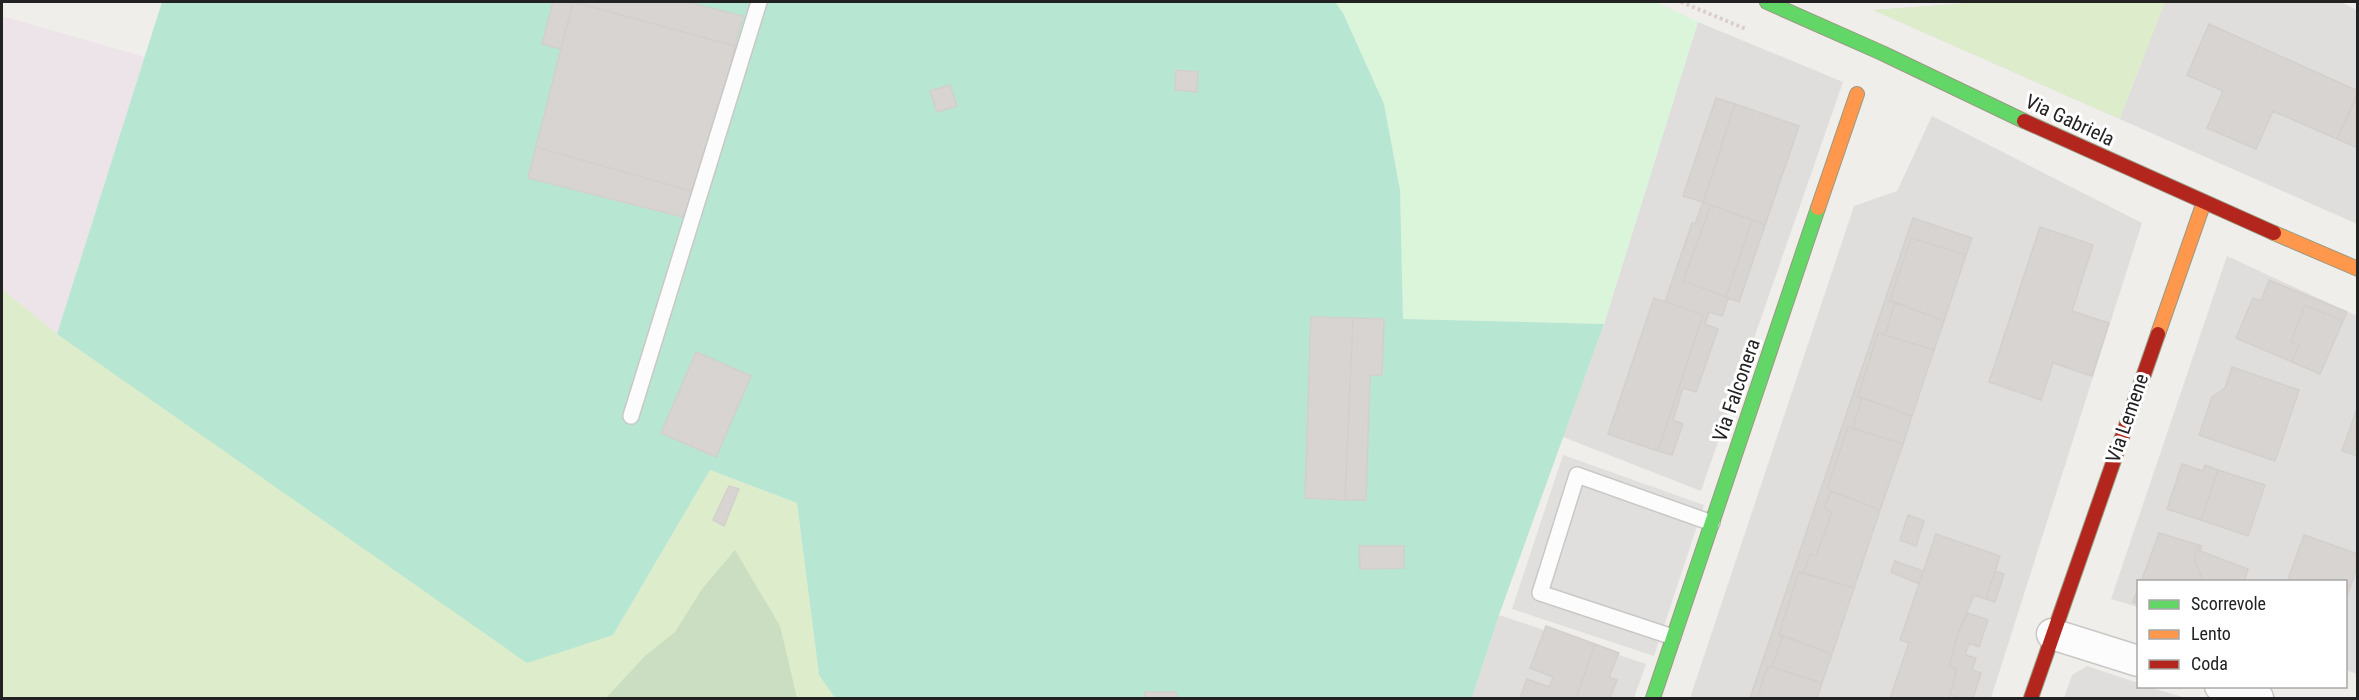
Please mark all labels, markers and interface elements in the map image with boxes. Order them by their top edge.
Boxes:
street label: Via Gabriela [2022,89,2118,151]
street label: Via Falconera [1707,335,1765,445]
street label: Via Lemene [2101,370,2153,466]
legend [2137,580,2347,688]
text: Scorrevole [2191,593,2266,614]
text: Lento [2191,623,2231,644]
text: Coda [2191,653,2228,674]

